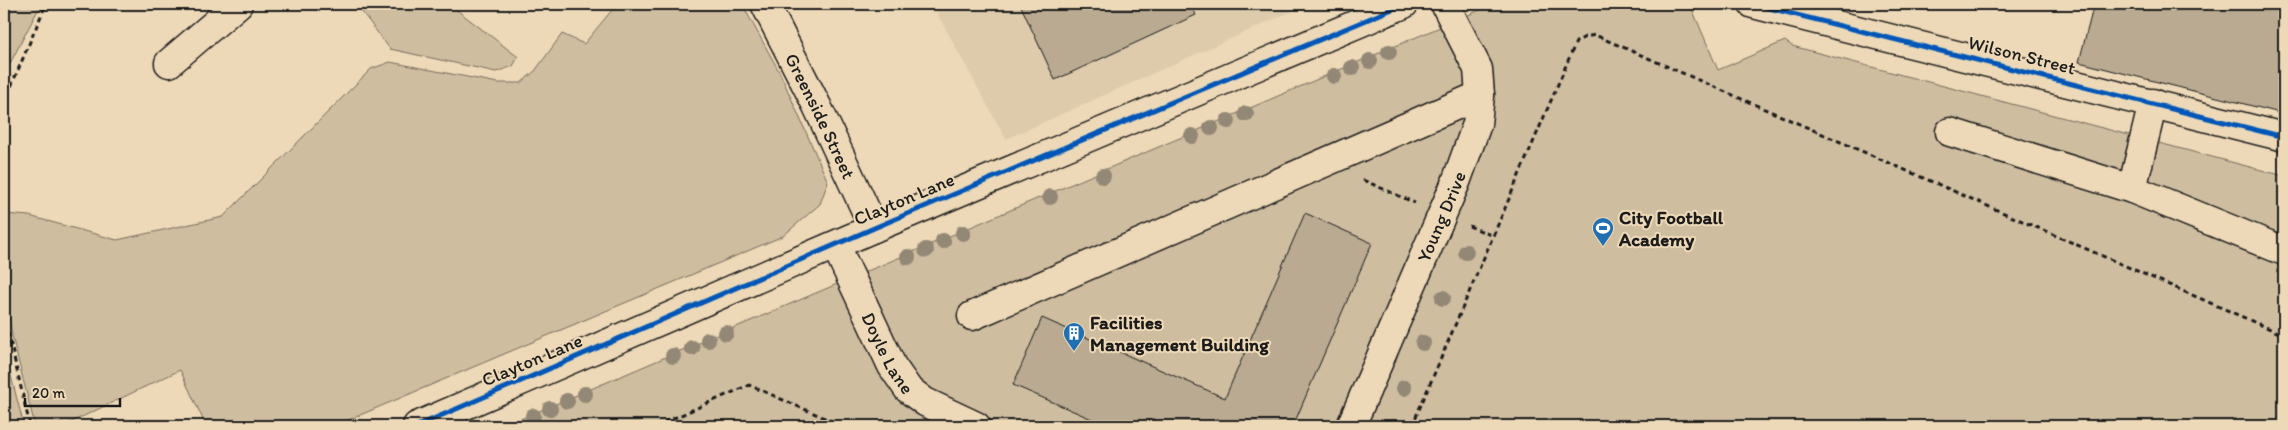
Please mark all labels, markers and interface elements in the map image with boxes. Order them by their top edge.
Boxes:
street label: Wilson Street [1966,31,2078,79]
street label: Greenside Street [780,49,861,182]
street label: Clayton Lane [850,168,958,230]
street label: Young Drive [1411,168,1470,266]
place label: City Football Academy [1618,206,1724,251]
sports icon: City Football Academy [1591,216,1615,247]
street label: Doyle Lane [857,309,919,398]
place label: Facilities Management Building [1090,311,1270,356]
building icon: Facilities Management Building [1062,321,1086,352]
street label: Clayton Lane [478,329,586,391]
scale bar [25,375,120,407]
text: 20 m [32,384,66,402]

